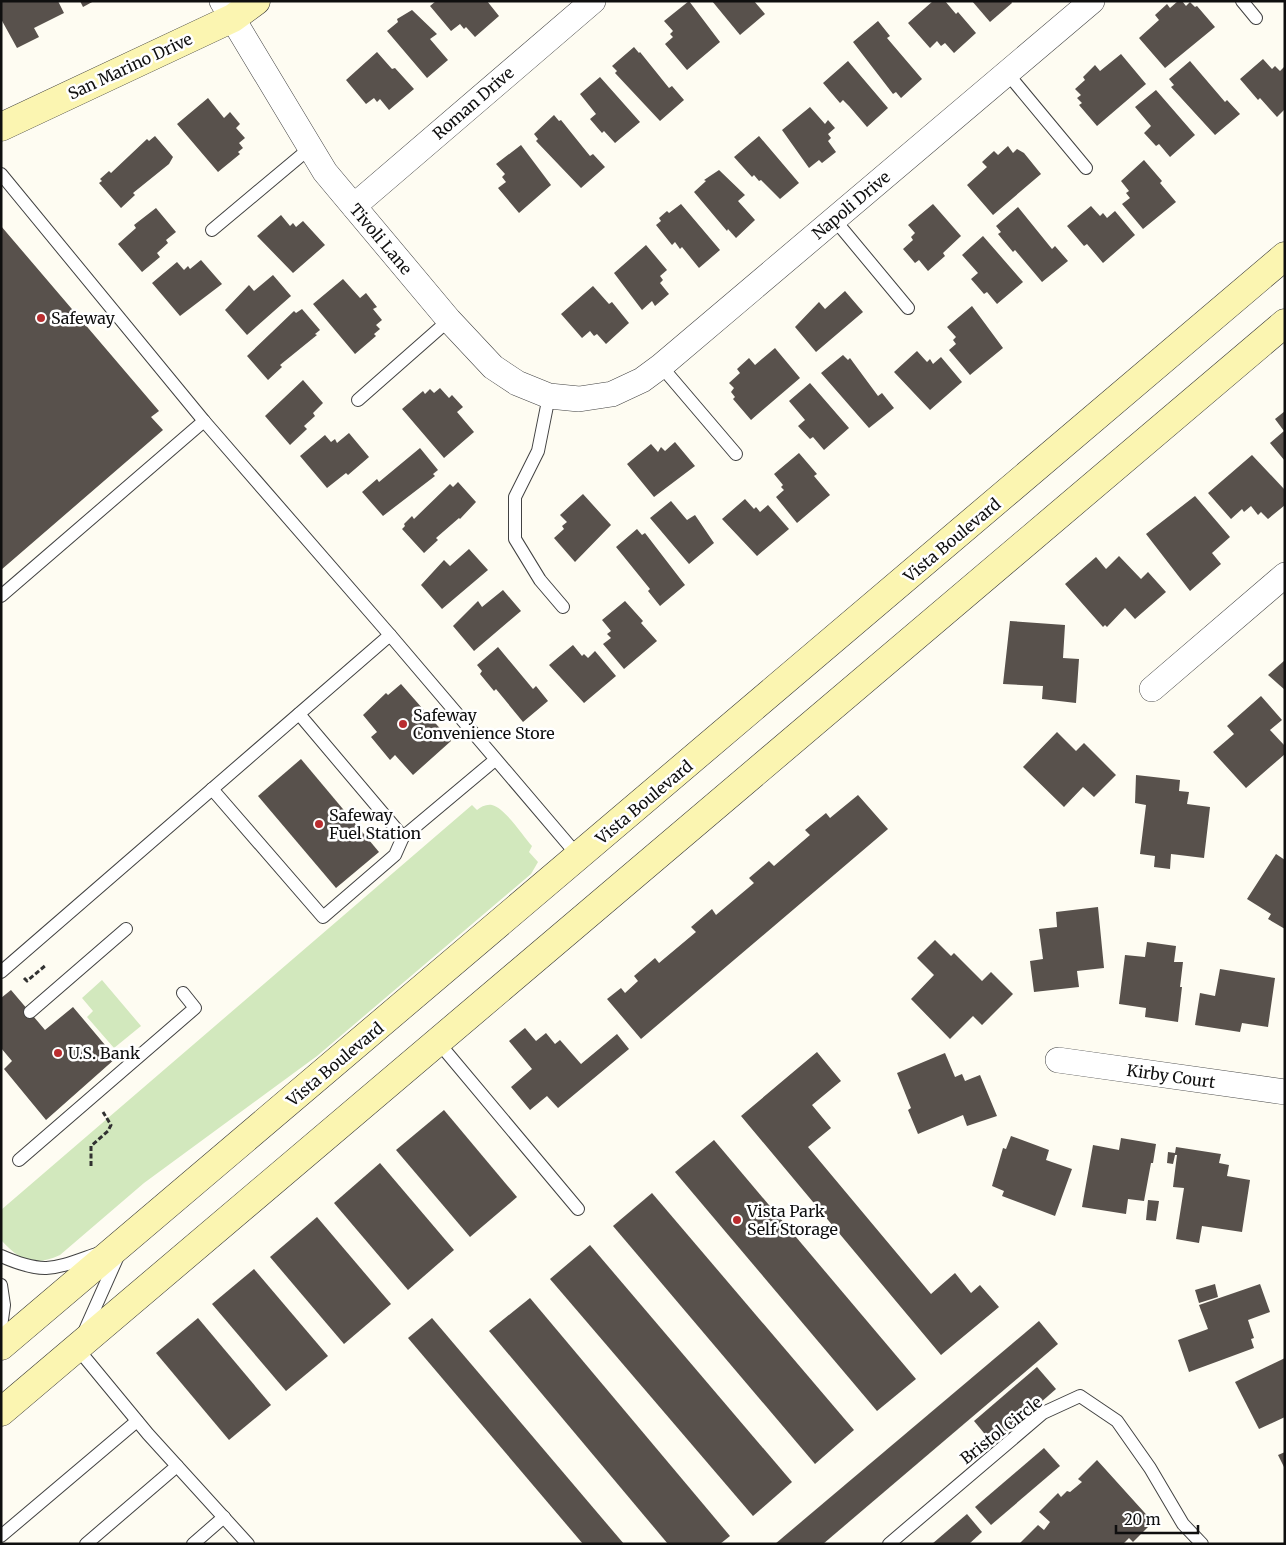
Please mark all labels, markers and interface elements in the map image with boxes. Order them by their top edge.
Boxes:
street label: San Marino Drive [65,28,195,104]
street label: Roman Drive [428,62,518,144]
street label: Napoli Drive [808,167,894,243]
street label: Tivoli Lane [346,200,416,278]
place label: Safeway [51,308,116,328]
marker: Safeway [35,312,47,324]
street label: Vista Boulevard [899,494,1005,587]
place label: Safeway Convenience Store [413,705,555,743]
marker: Safeway Convenience Store [397,718,409,730]
street label: Vista Boulevard [591,756,697,849]
place label: Safeway Fuel Station [329,805,422,843]
marker: Safeway Fuel Station [313,818,325,830]
street label: Vista Boulevard [282,1018,388,1111]
place label: U.S. Bank [68,1043,141,1063]
marker: U.S. Bank [52,1047,64,1059]
street label: Kirby Court [1125,1060,1217,1092]
place label: Vista Park Self Storage [746,1201,838,1239]
marker: Vista Park Self Storage [731,1214,743,1226]
street label: Bristol Circle [956,1392,1046,1468]
scale bar [1116,1502,1198,1534]
text: 20 m [1124,1510,1161,1529]

